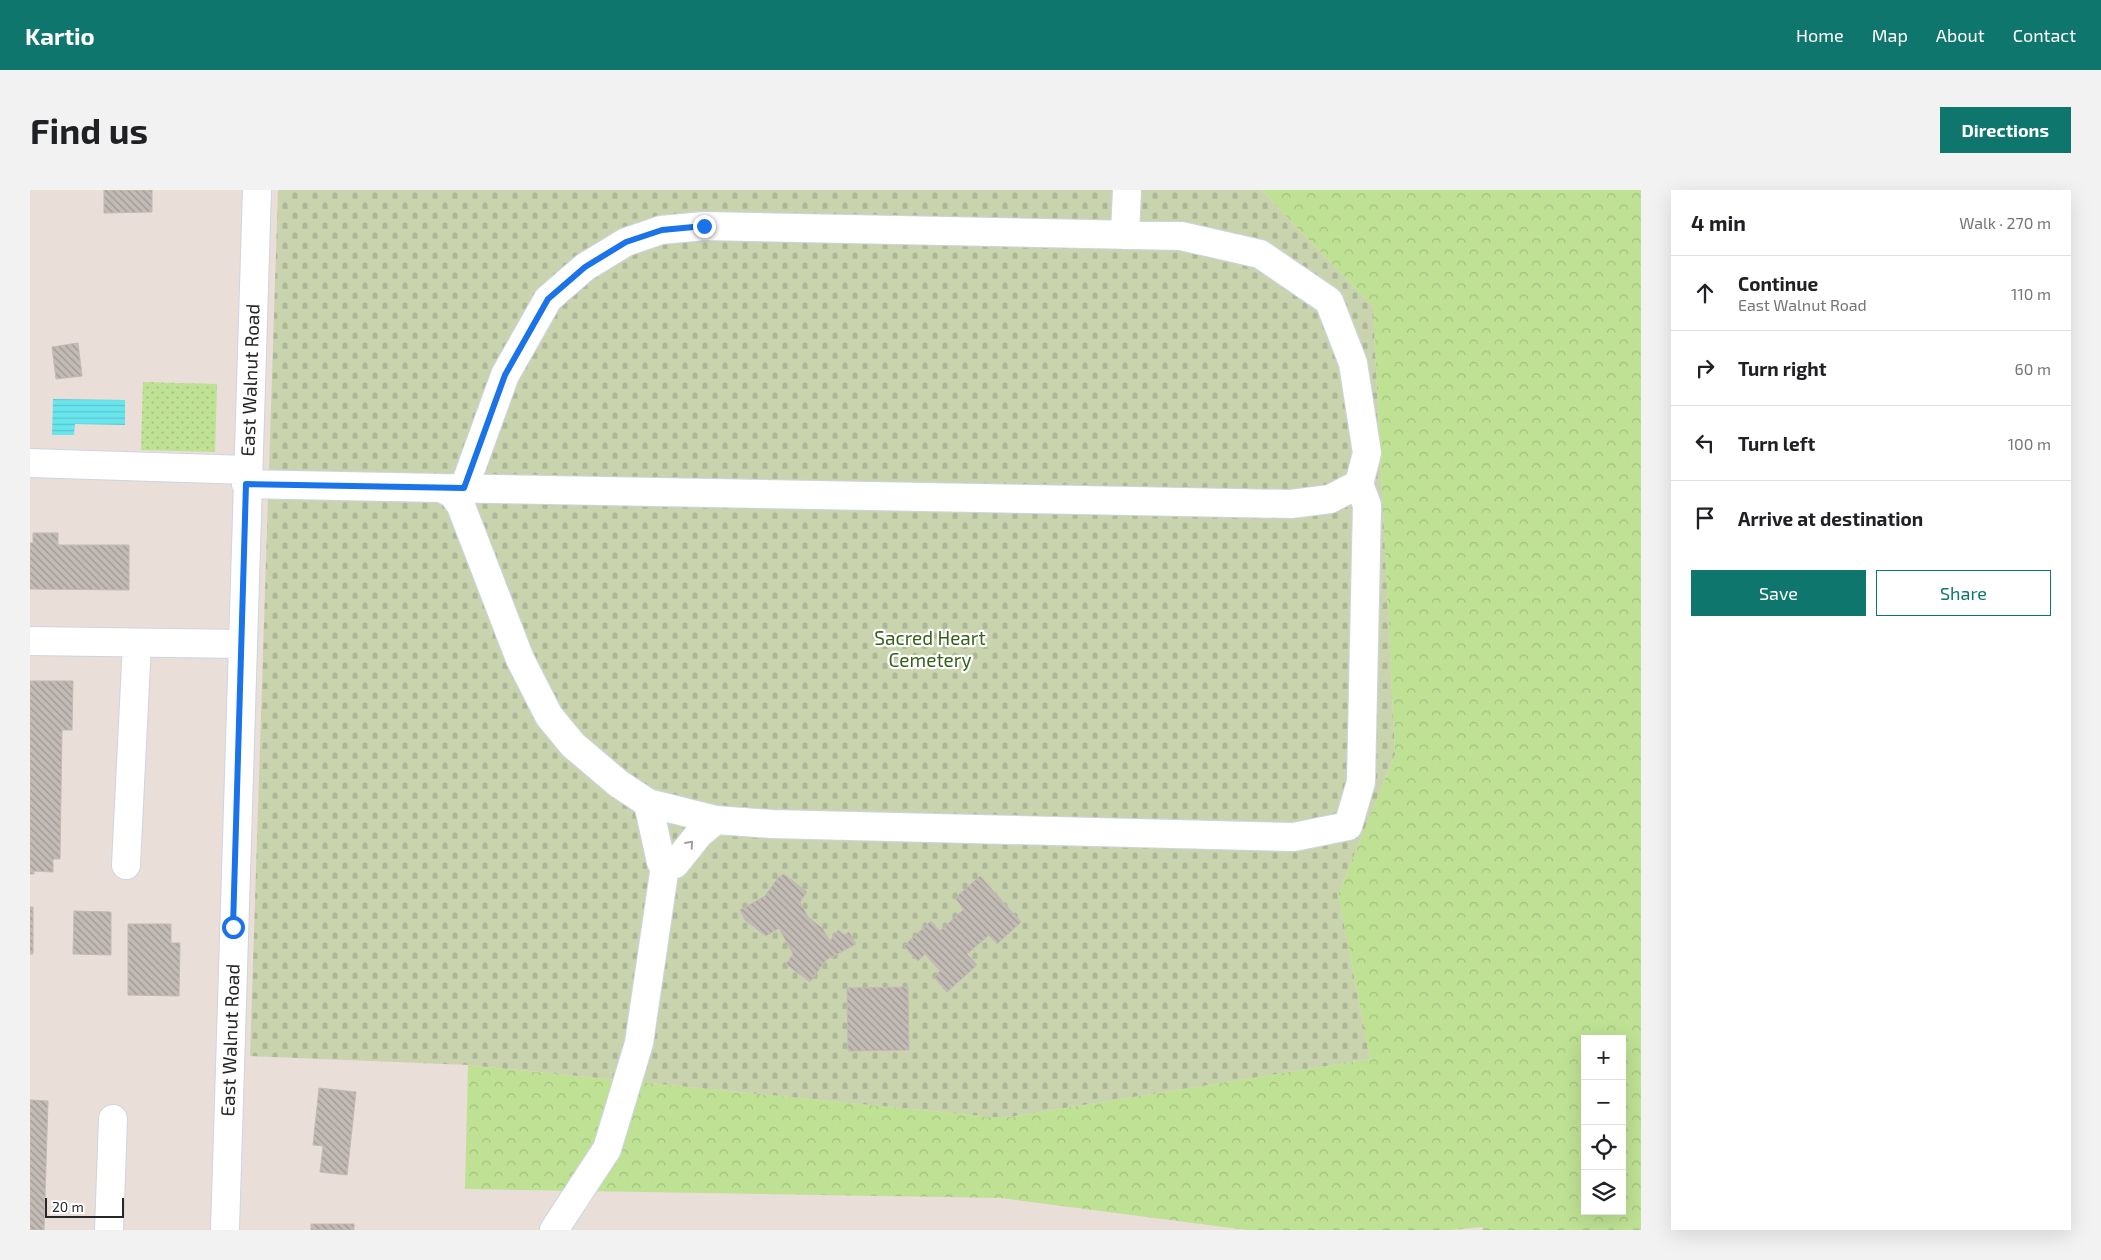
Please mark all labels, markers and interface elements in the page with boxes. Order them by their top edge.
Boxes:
text: Kartio [25,21,95,50]
text: Home [1796,24,1844,46]
text: Map [1872,24,1908,46]
text: About [1936,24,1985,46]
text: Contact [2013,24,2076,46]
button: Directions [1940,107,2071,153]
text: Find us [30,109,148,151]
text: 4 min [1691,210,1746,235]
text: Walk · 270 m [1959,213,2051,232]
route end [693,215,716,238]
text: Continue [1738,272,1818,295]
icon: ahead [1691,279,1719,307]
text: 110 m [2011,284,2051,303]
text: East Walnut Road [1738,295,1867,314]
street label: East Walnut Road [235,303,264,457]
icon: right [1691,354,1719,382]
text: Turn right [1738,357,1826,380]
text: 60 m [2015,359,2051,378]
icon: left [1691,429,1719,457]
text: Turn left [1738,432,1815,455]
text: 100 m [2008,434,2051,453]
icon: arrive [1691,504,1719,532]
text: Arrive at destination [1738,507,1923,530]
button: Save [1691,570,1866,616]
button: Share [1876,570,2051,616]
park label: Sacred Heart Cemetery [874,626,986,671]
one-way arrow [684,841,693,850]
route start [222,916,245,939]
street label: East Walnut Road [215,963,244,1117]
map controls [1581,1035,1626,1215]
button: + [1581,1035,1626,1080]
button: − [1581,1080,1626,1125]
button: locate [1581,1125,1626,1170]
button: layers [1581,1170,1626,1215]
scale bar [45,1195,124,1218]
text: 20 m [52,1198,84,1215]

